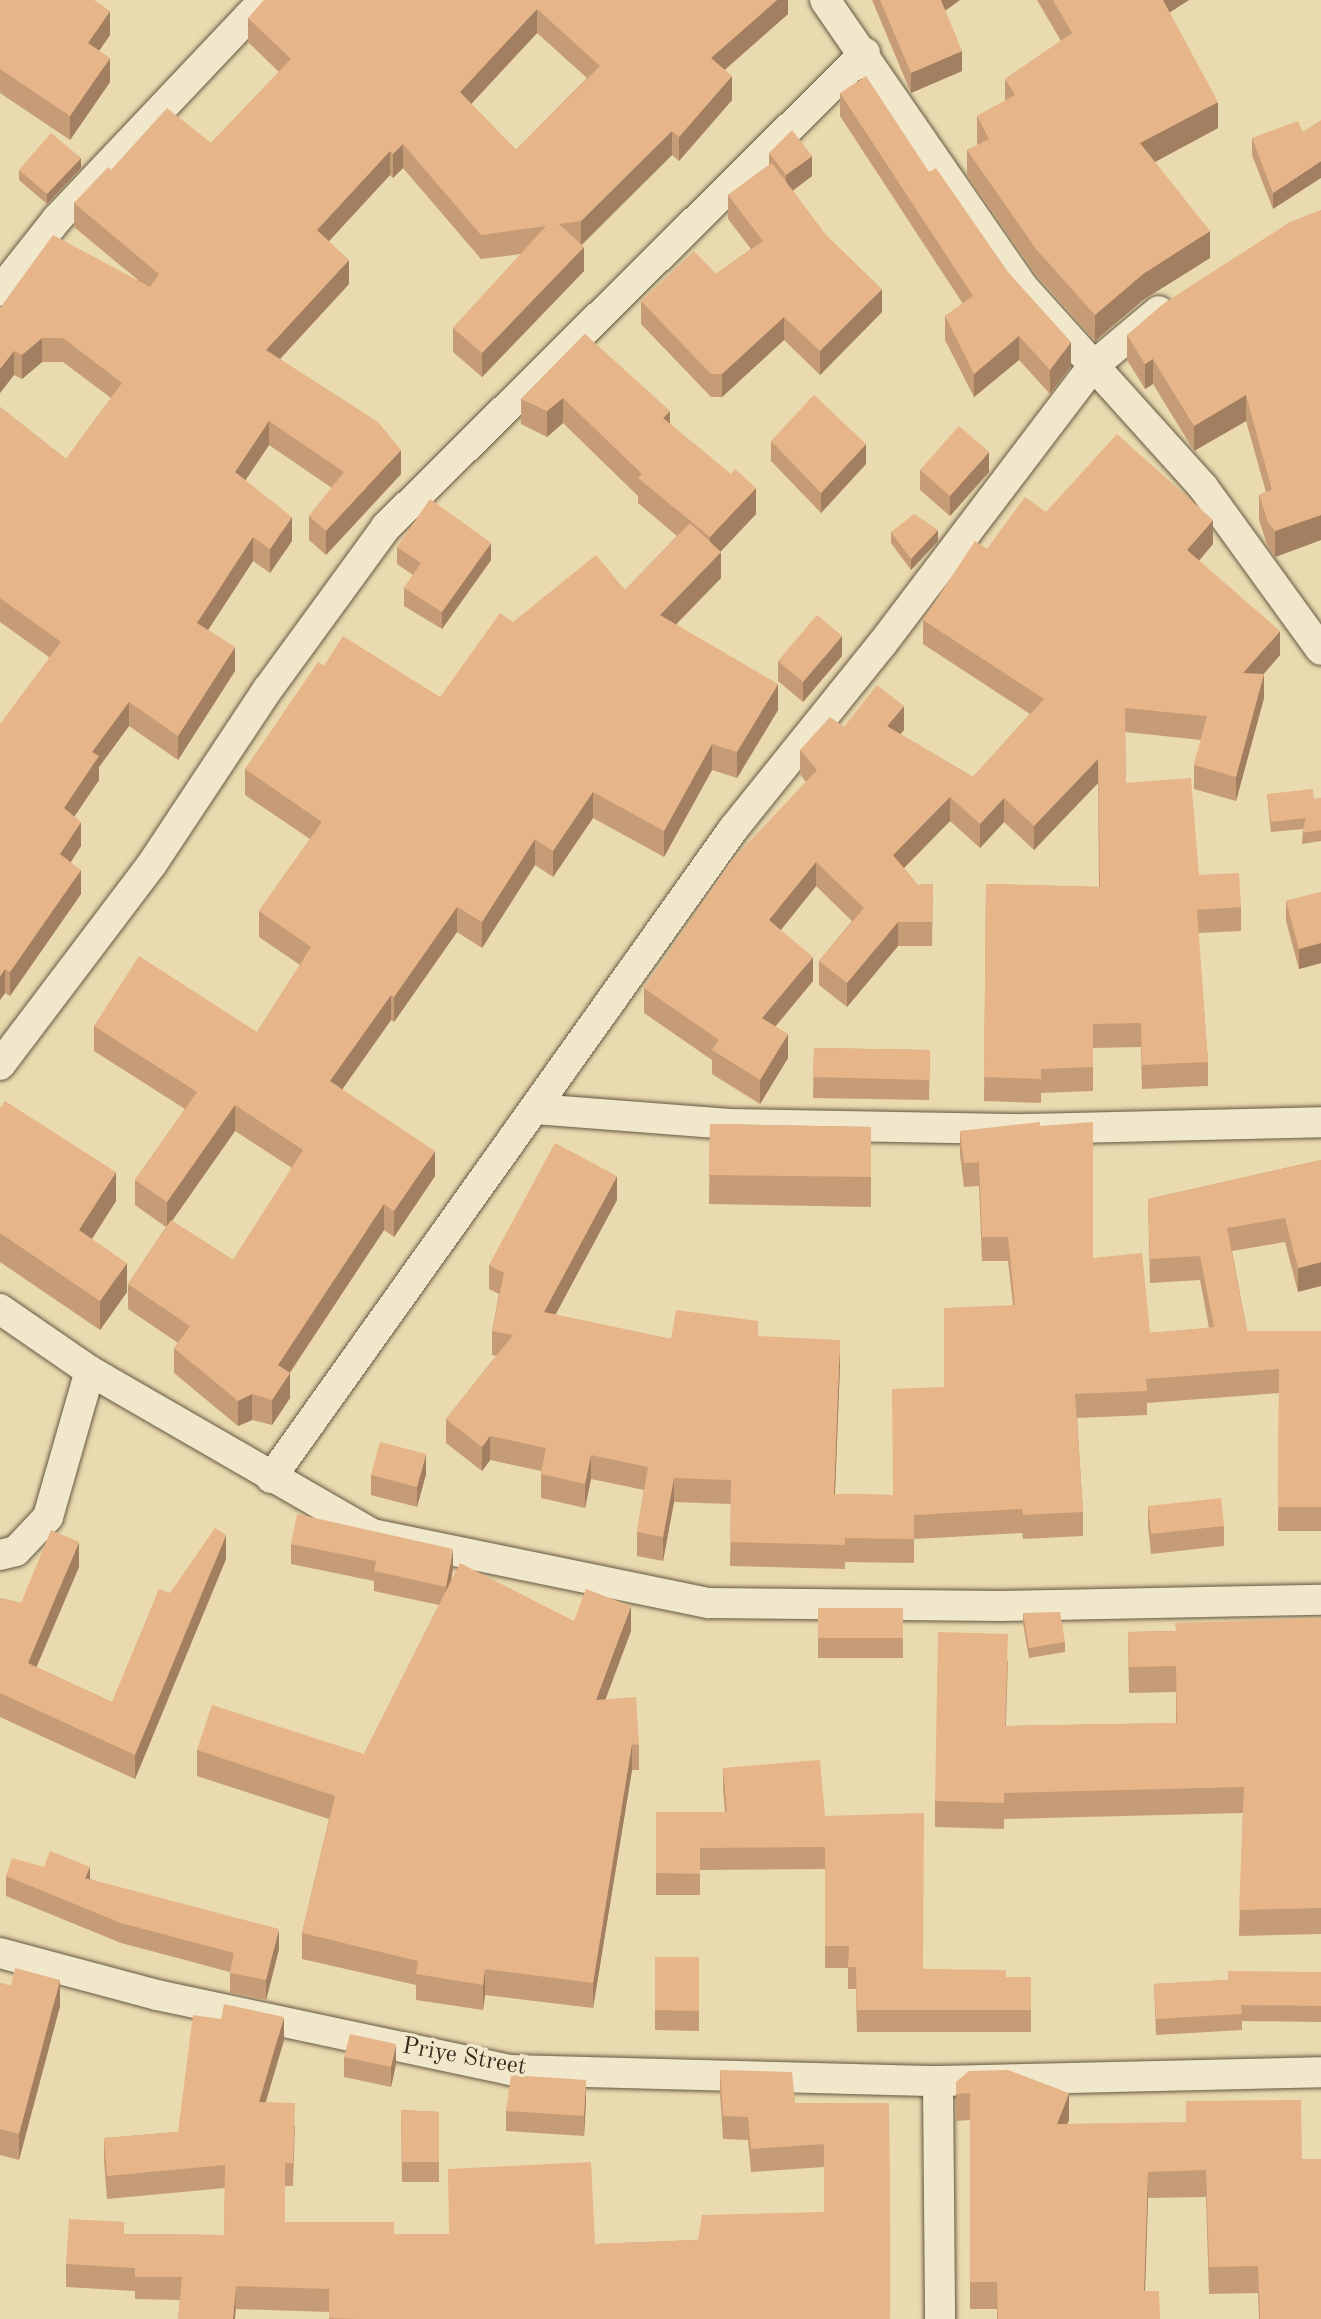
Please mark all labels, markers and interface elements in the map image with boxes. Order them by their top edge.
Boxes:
street label: Priye Street [400,2033,528,2083]

